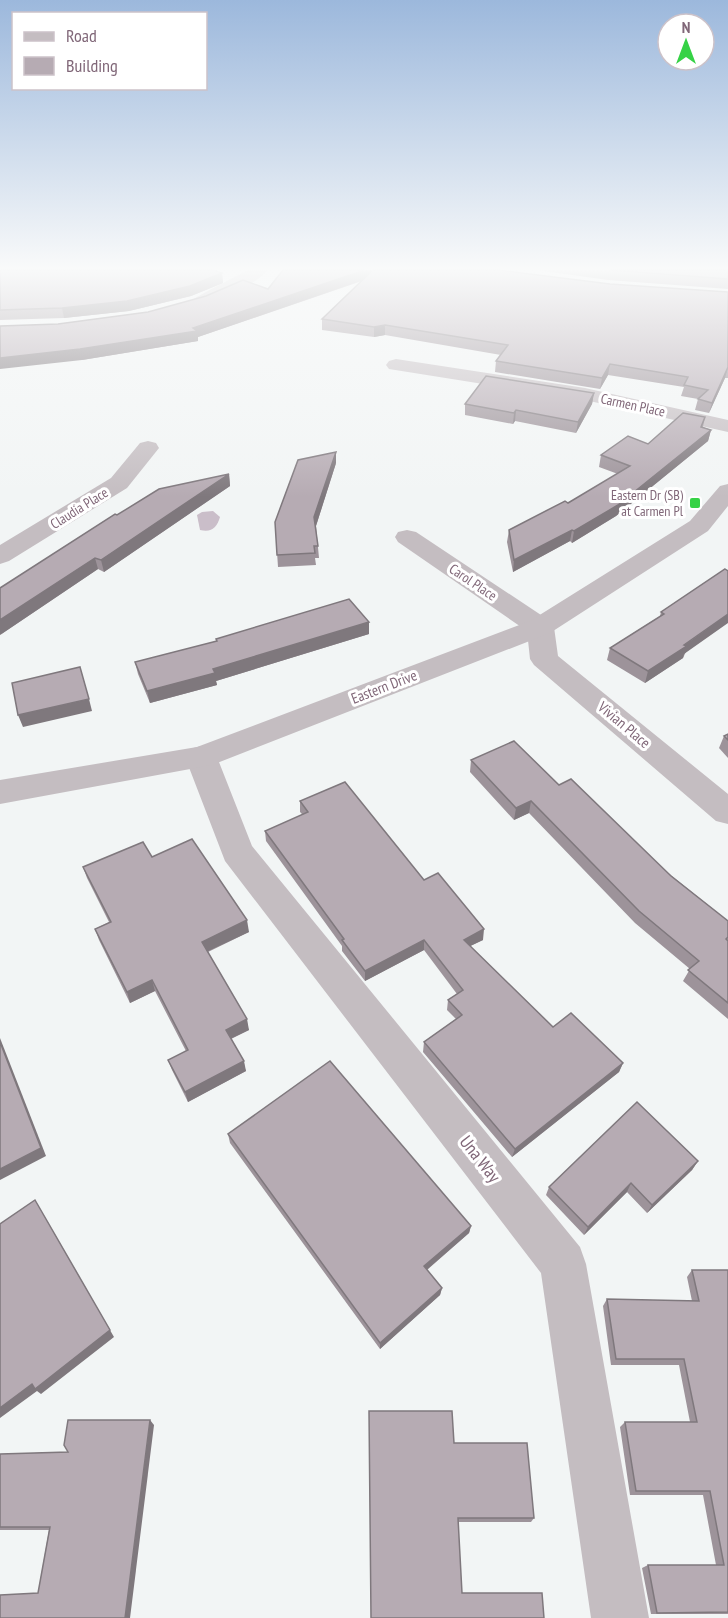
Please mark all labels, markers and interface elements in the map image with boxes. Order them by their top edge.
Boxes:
legend [12,12,207,90]
north arrow [656,12,716,72]
text: N [682,17,690,37]
text: Road [66,24,97,47]
text: Building [66,54,118,77]
street label: Carmen Place [599,389,667,421]
street label: Claudia Place [47,483,111,533]
place label: Eastern Dr (SB) at Carmen Pl [611,486,684,520]
marker: Eastern Dr (SB) at Carmen Pl [688,496,702,510]
street label: Carol Place [446,560,500,605]
street label: Eastern Drive [348,665,419,708]
street label: Vivian Place [593,697,654,752]
street label: Una Way [455,1131,506,1187]

